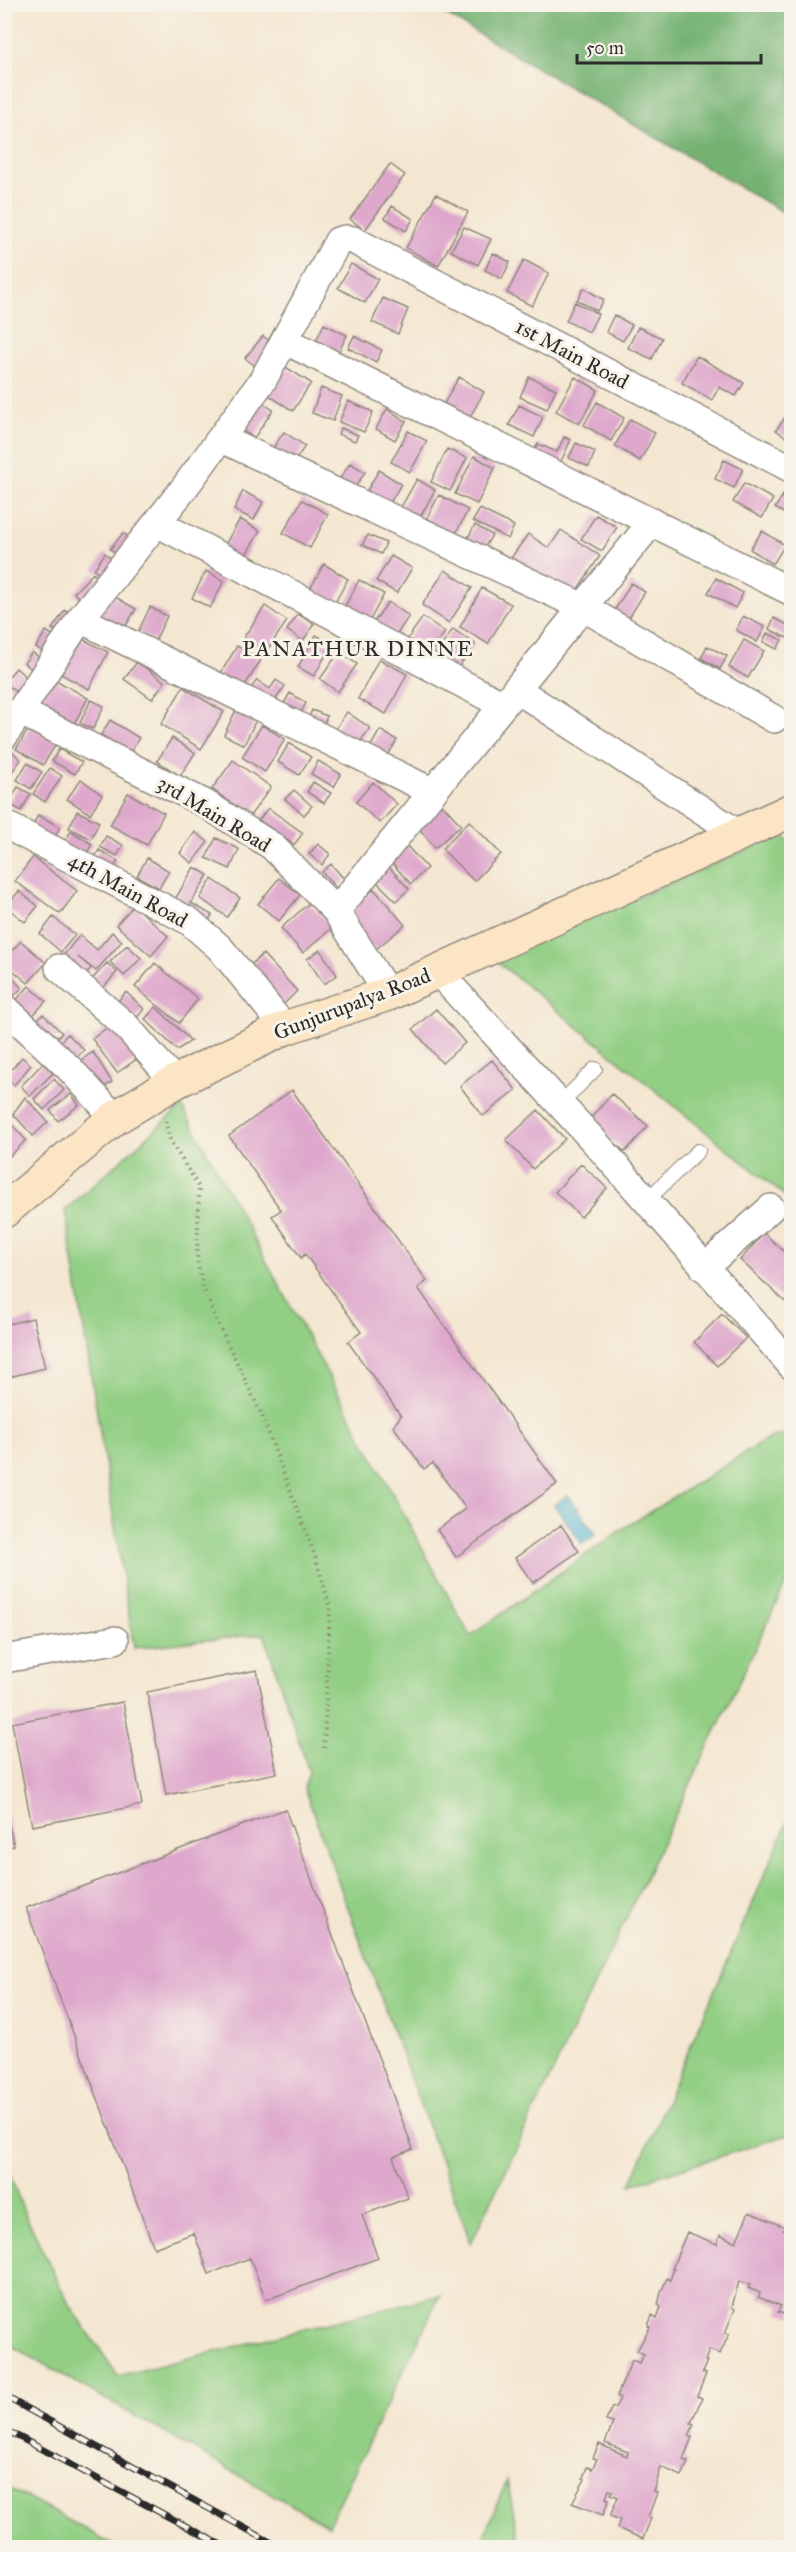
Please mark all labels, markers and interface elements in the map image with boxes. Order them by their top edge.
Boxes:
scale bar [577,27,762,65]
text: 50 m [586,37,624,59]
street label: 1st Main Road [511,313,634,395]
district label: PANATHUR DINNE [242,635,474,662]
street label: 3rd Main Road [152,770,276,858]
street label: 4th Main Road [64,847,193,934]
street label: Gunjurupalya Road [270,962,435,1046]

